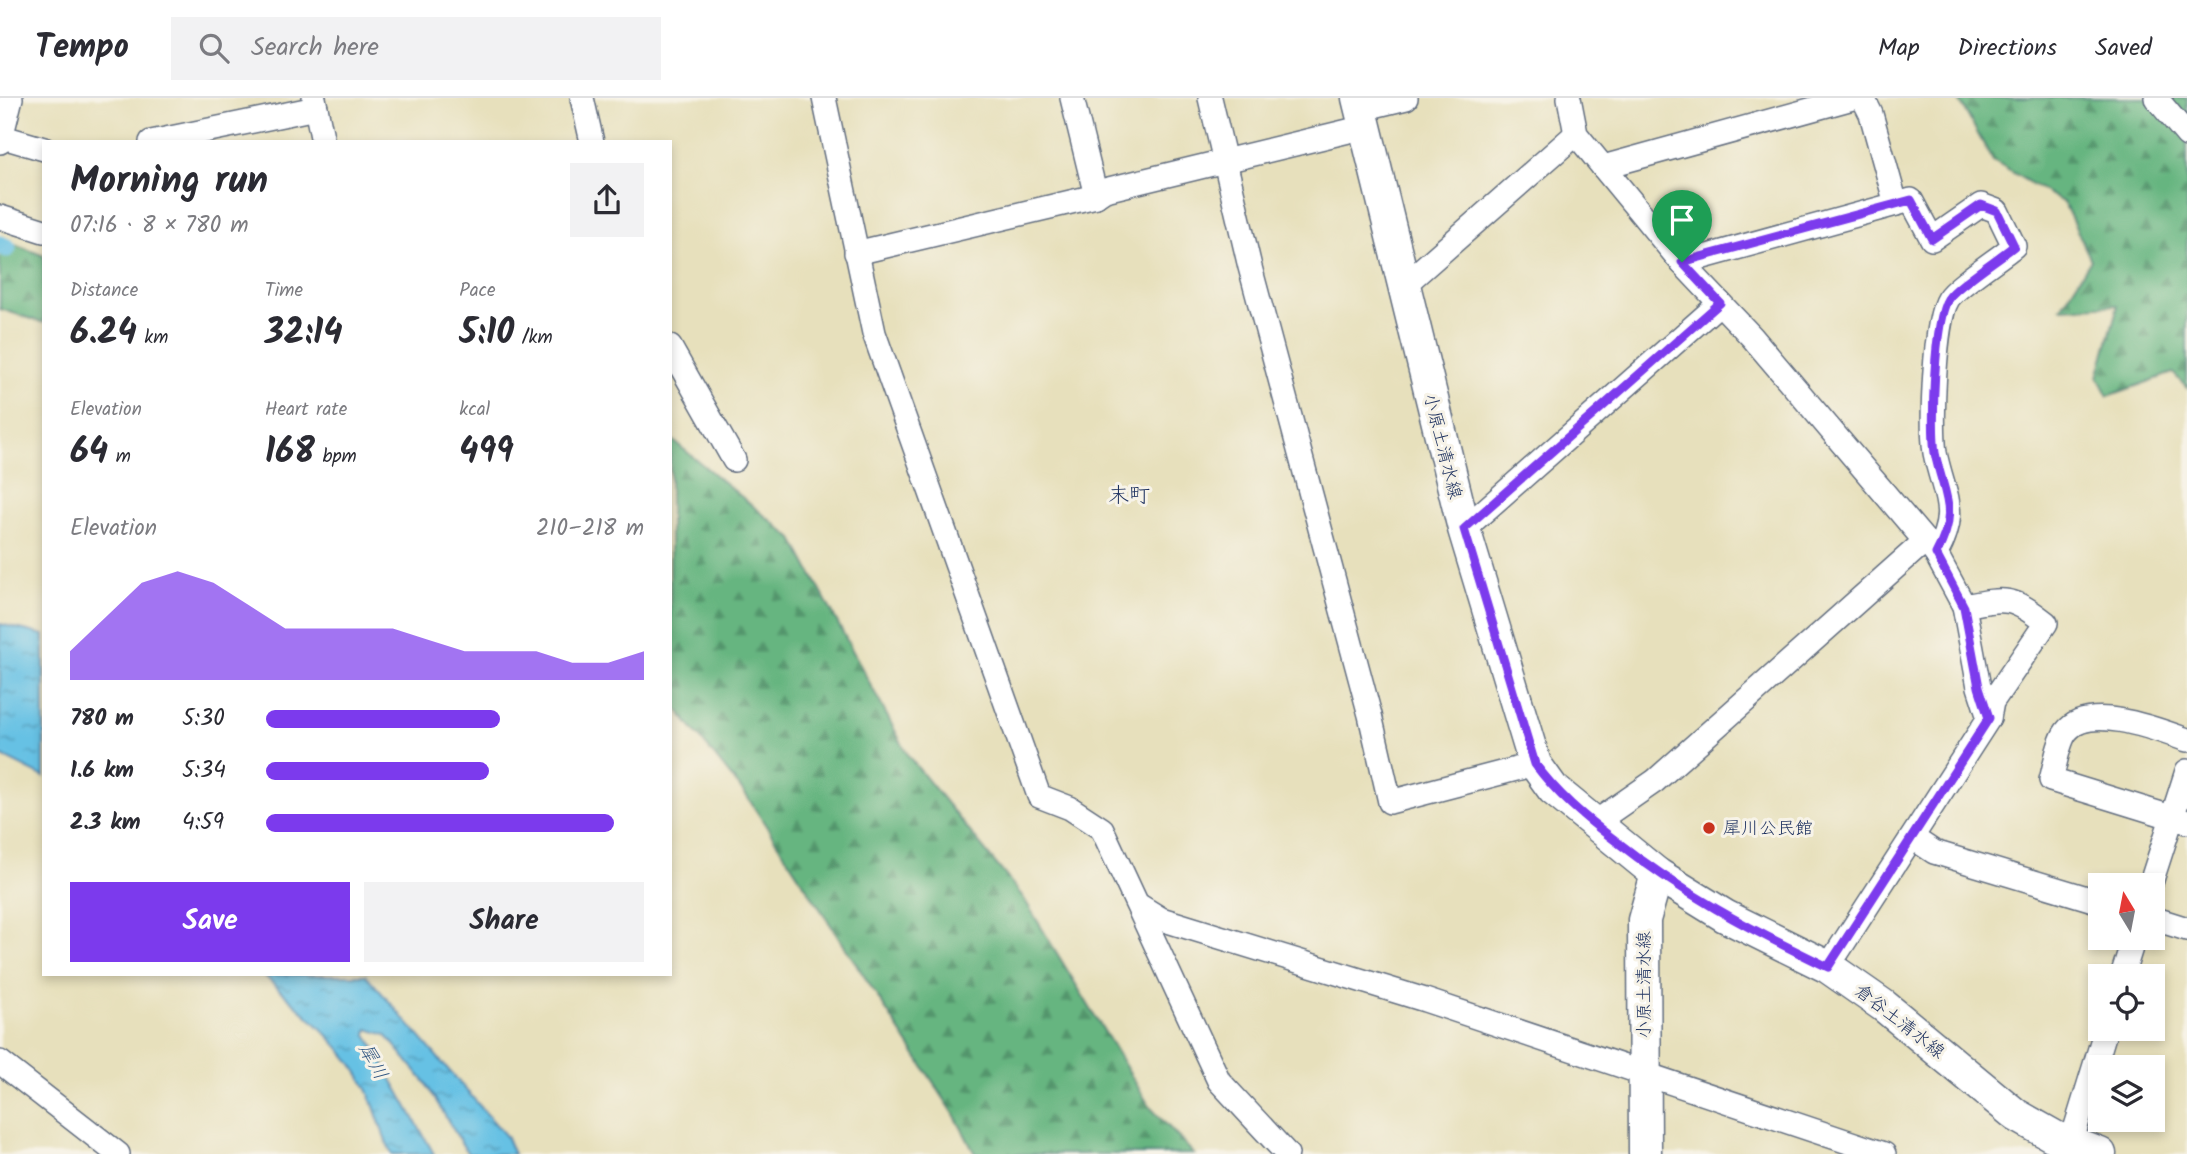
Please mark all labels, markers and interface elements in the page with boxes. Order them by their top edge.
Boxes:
search box [171,17,661,80]
text: Tempo [35,22,129,75]
text: Search here [251,27,379,69]
icon: search [195,29,233,67]
text: Map [1878,29,1920,68]
text: Directions [1958,29,2057,68]
text: Saved [2095,29,2152,68]
text: Morning run [70,152,268,212]
button: share [570,163,644,237]
pin [1652,190,1712,262]
icon: arrive [1663,201,1701,239]
text: 07:16 · 8 × 780 m [70,208,249,244]
text: Distance [70,276,138,306]
text: Time [265,276,303,306]
text: Pace [459,276,496,306]
text: 6.24 [70,306,137,362]
text: 32:14 [265,306,342,362]
text: 5:10 [459,306,514,362]
text: km [137,323,168,353]
text: /km [514,323,553,353]
street label: 小原土清水線 [1414,390,1469,502]
text: Elevation [70,395,142,425]
text: Heart rate [265,395,347,425]
text: kcal [459,395,490,425]
text: 64 [70,425,108,481]
text: 168 [265,425,315,481]
text: 499 [459,425,514,481]
text: m [108,442,131,472]
text: bpm [315,442,357,472]
district label: 末町 [1108,480,1150,513]
text: Elevation [70,511,157,547]
text: 210–218 m [536,511,644,547]
text: 780 m [70,701,134,737]
text: 5:30 [182,701,225,737]
text: 1.6 km [70,753,134,789]
text: 5:34 [182,753,226,789]
text: 2.3 km [70,805,140,841]
text: 4:59 [182,805,224,841]
place label: 犀川公民館 [1723,815,1813,844]
marker: 犀川公民館 [1701,820,1717,836]
north arrow [2088,873,2165,950]
map controls [2088,873,2165,1132]
button: Save [70,882,350,962]
button: Share [364,882,644,962]
street label: 小原土清水線 [1631,931,1660,1039]
button: locate [2088,964,2165,1041]
street label: 倉谷土清水線 [1848,978,1951,1067]
water label: 犀川 [350,1038,395,1086]
button: layers [2088,1055,2165,1132]

